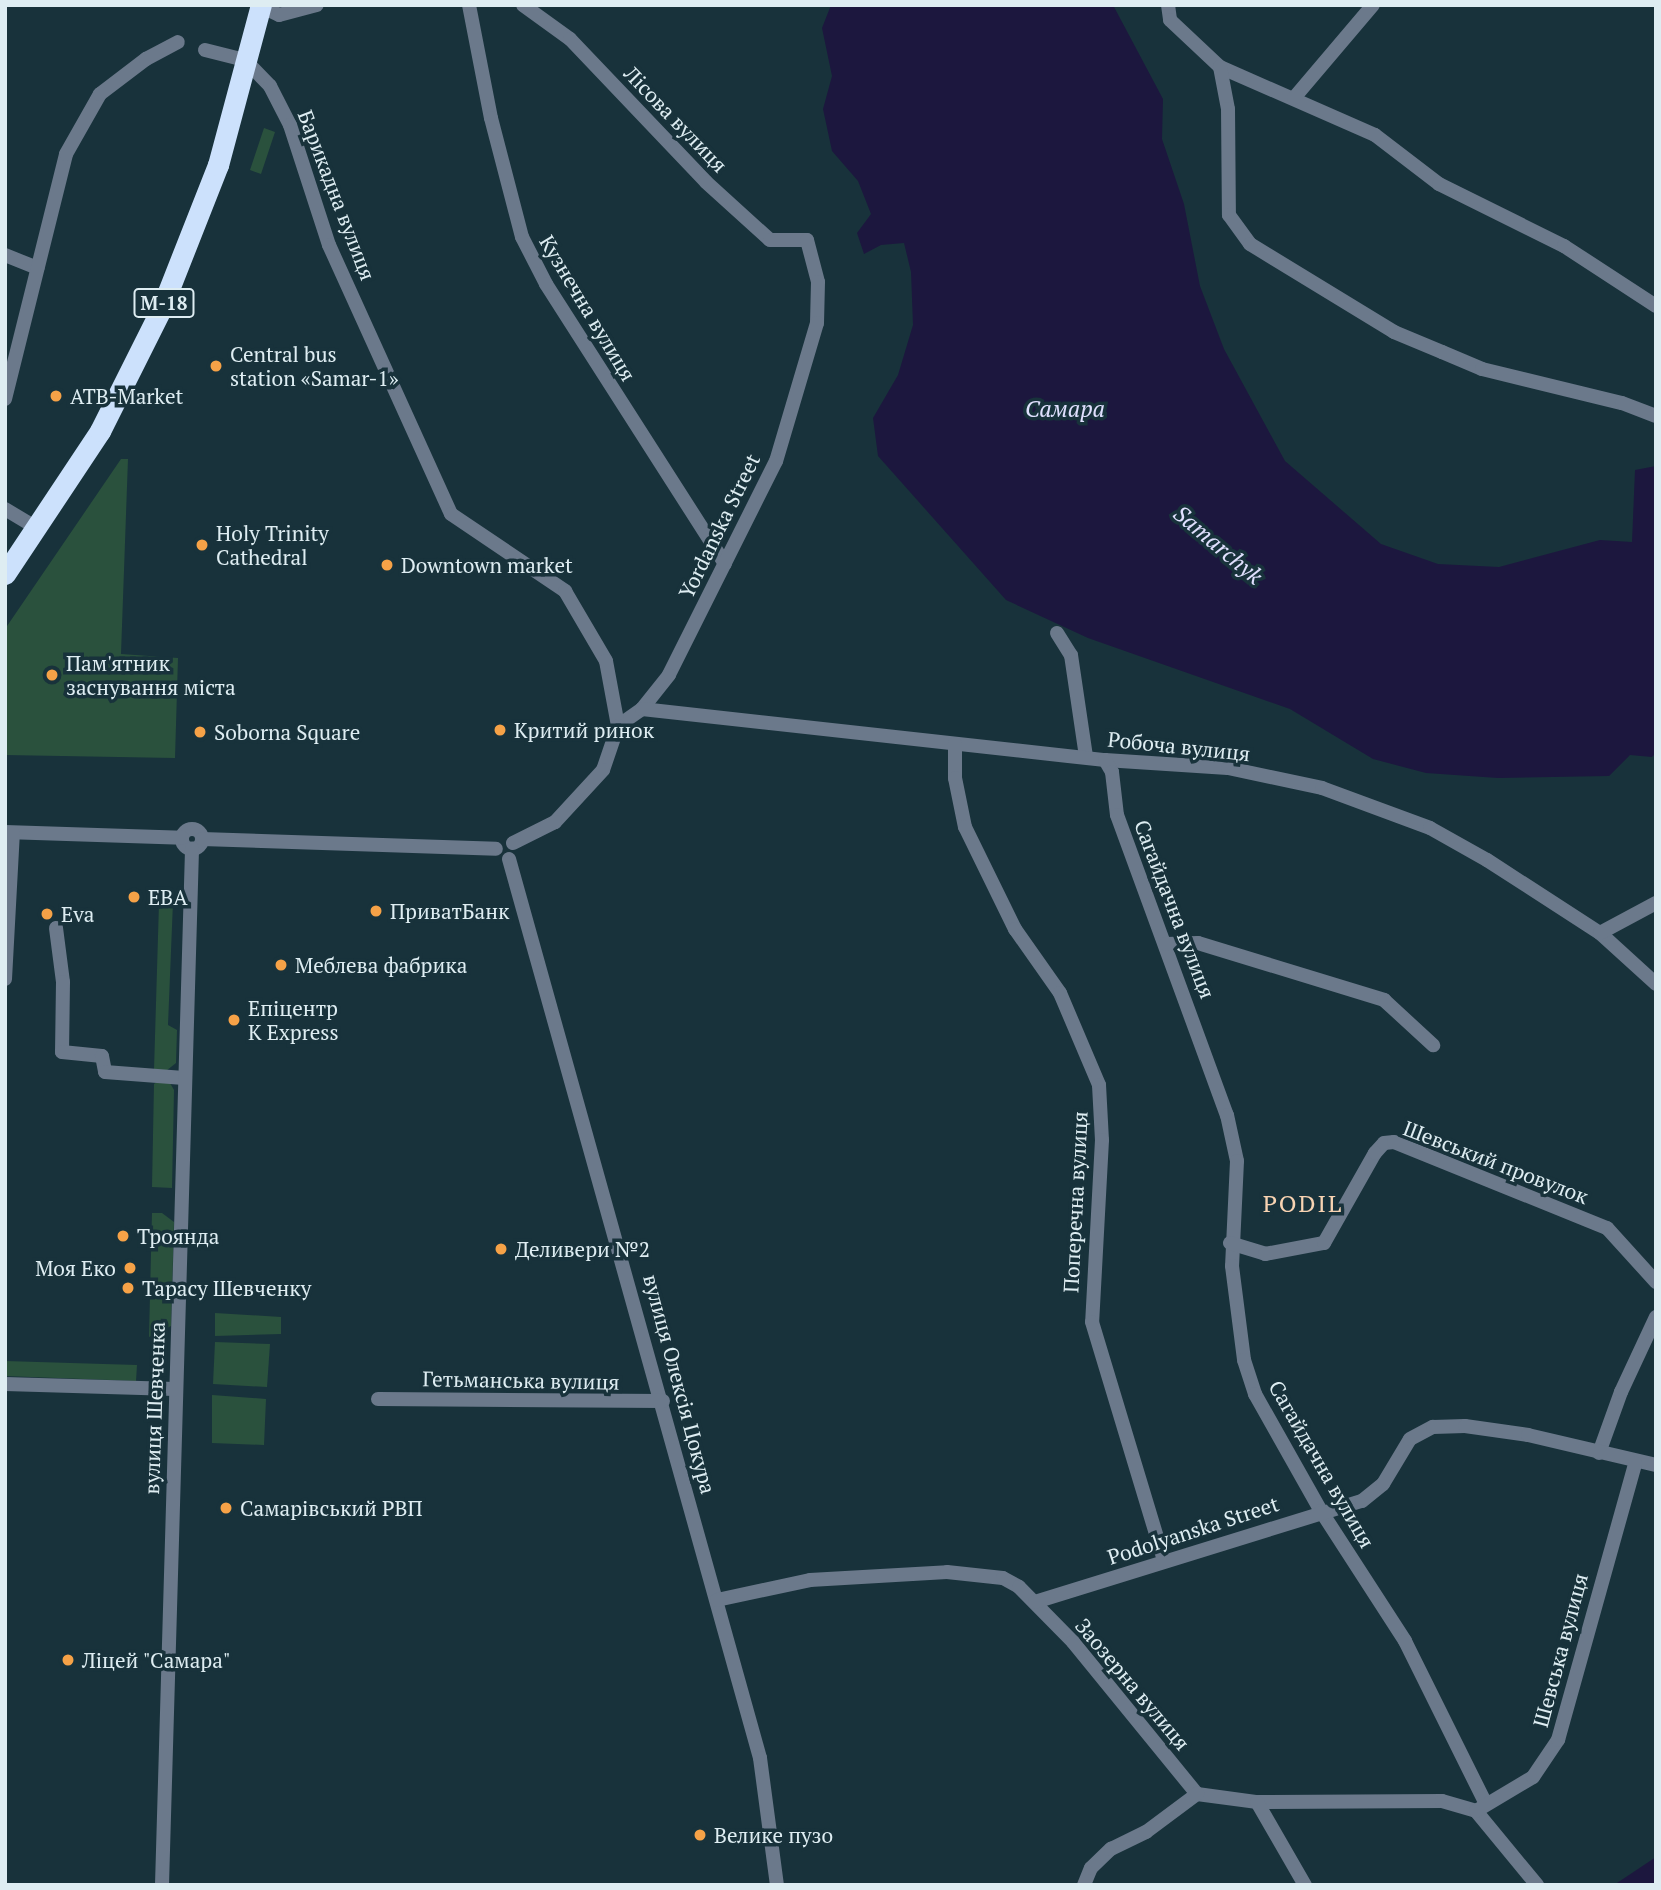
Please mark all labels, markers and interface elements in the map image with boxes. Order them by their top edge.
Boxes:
street label: Лісова вулиця [619,61,733,177]
street label: Барикадна вулиця [293,106,381,284]
street label: Кузнечна вулиця [535,231,641,385]
road number: М-18 [132,288,196,318]
place label: Central bus station «Samar-1» [230,341,399,391]
marker: Central bus station «Samar-1» [208,358,224,374]
place label: ATB-Market [70,383,183,409]
marker: ATB-Market [48,388,64,404]
water label: Самара [1025,395,1105,423]
street label: Yordanska Street [673,450,765,602]
water label: Samarchyk [1168,500,1268,590]
place label: Holy Trinity Cathedral [216,520,329,570]
marker: Holy Trinity Cathedral [194,537,210,553]
place label: Downtown market [401,552,573,578]
marker: Downtown market [379,557,395,573]
place label: Пам'ятник заснування міста [66,650,236,700]
marker: Пам'ятник заснування міста [44,667,60,683]
place label: Критий ринок [514,717,654,743]
place label: Soborna Square [214,719,360,745]
marker: Критий ринок [492,722,508,738]
marker: Soborna Square [192,724,208,740]
street label: Робоча вулиця [1107,726,1251,766]
street label: Сагайдачна вулиця [1129,816,1221,1002]
place label: ЕВА [148,884,187,910]
marker: ЕВА [126,889,142,905]
place label: ПриватБанк [390,898,509,924]
place label: Eva [61,901,94,927]
marker: ПриватБанк [368,903,384,919]
marker: Eva [39,906,55,922]
place label: Меблева фабрика [295,952,467,978]
marker: Меблева фабрика [273,957,289,973]
place label: Епіцентр К Express [248,995,338,1045]
marker: Епіцентр К Express [226,1012,242,1028]
street label: Поперечна вулиця [1058,1111,1092,1293]
street label: Шевський провулок [1400,1115,1592,1209]
district label: PODIL [1263,1190,1343,1218]
place label: Троянда [137,1223,219,1249]
marker: Троянда [115,1228,131,1244]
place label: Деливери №2 [515,1236,650,1262]
marker: Деливери №2 [493,1241,509,1257]
place label: Моя Еко [35,1255,116,1281]
marker: Моя Еко [122,1260,138,1276]
street label: вулиця Олексія Цокура [639,1272,721,1496]
place label: Тарасу Шевченку [142,1275,311,1301]
marker: Тарасу Шевченку [120,1280,136,1296]
street label: вулиця Шевченка [138,1321,170,1495]
street label: Гетьманська вулиця [422,1366,620,1394]
street label: Сагайдачна вулиця [1264,1376,1380,1552]
street label: Podolyanska Street [1104,1490,1282,1570]
place label: Самарівський РВП [240,1495,423,1521]
marker: Самарівський РВП [218,1500,234,1516]
street label: Шевська вулиця [1527,1570,1593,1730]
street label: Заозерна вулиця [1071,1613,1195,1755]
place label: Ліцей "Самара" [82,1647,232,1673]
marker: Ліцей "Самара" [60,1652,76,1668]
place label: Велике пузо [714,1822,833,1848]
marker: Велике пузо [692,1827,708,1843]

